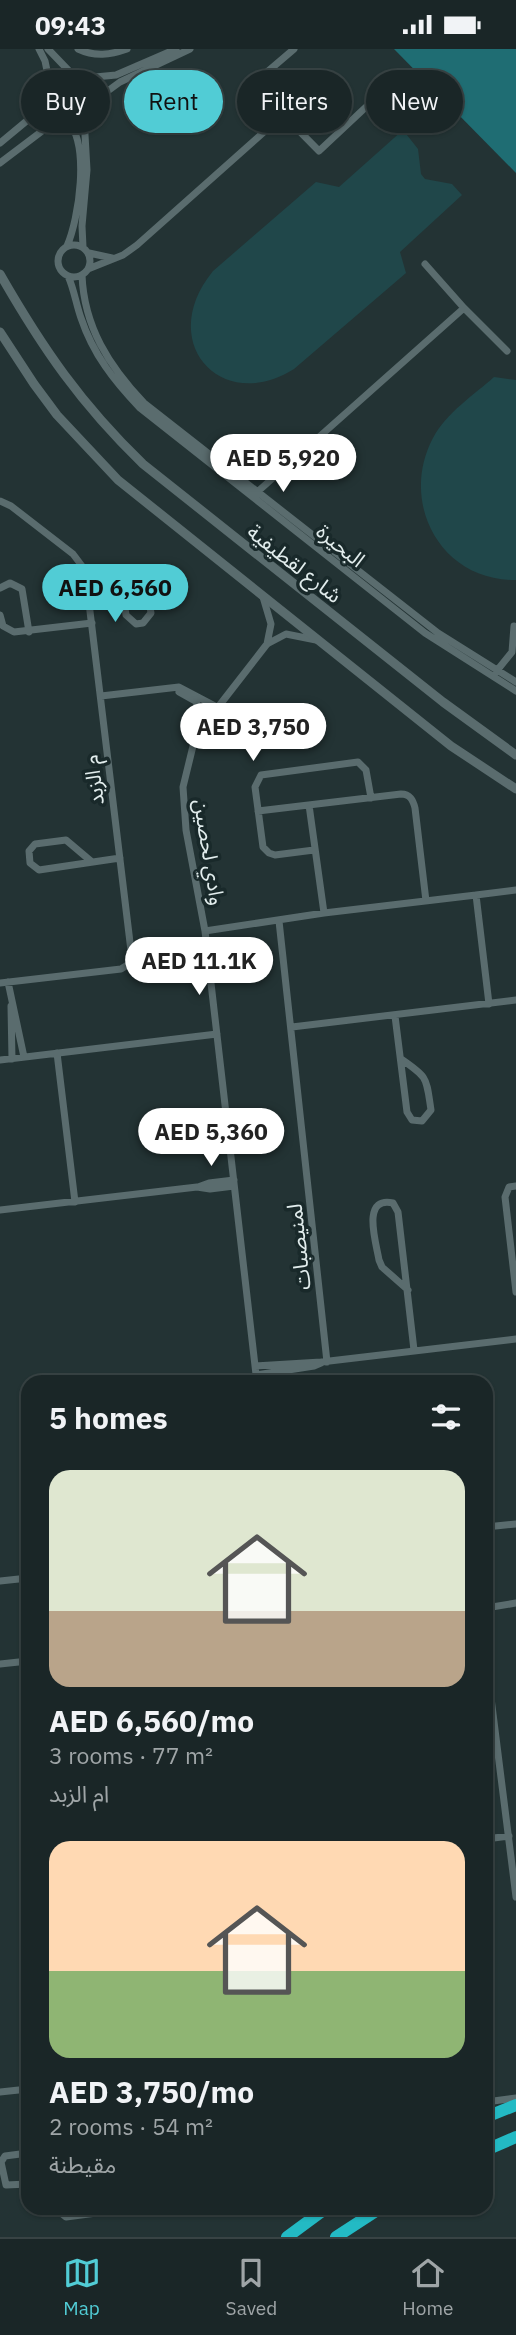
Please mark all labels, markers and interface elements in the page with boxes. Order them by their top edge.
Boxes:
text: 09:43 [35,8,106,42]
chip: Buy [21,70,110,133]
chip: Rent [124,70,223,133]
chip: Filters [237,70,352,133]
chip: New [366,70,463,133]
pin: AED 5,920 [203,435,363,494]
text: AED 5,920 [226,442,340,472]
street label: شارع لقطيفية [241,517,348,610]
street label: البحيرة [311,517,371,573]
pin: AED 6,560 [35,565,195,624]
text: AED 6,560 [58,572,172,602]
pin: AED 3,750 [173,703,333,763]
text: AED 3,750 [196,711,310,741]
street label: م الزبد [76,753,113,807]
street label: وادي لحصين [185,797,232,908]
pin: AED 11.1K [119,937,279,997]
text: AED 11.1K [141,945,257,975]
pin: AED 5,360 [131,1109,291,1168]
text: AED 5,360 [154,1116,268,1146]
street label: لمنيصبات [280,1202,316,1292]
text: 5 homes [49,1398,168,1437]
icon: filters [427,1398,465,1436]
icon: home [194,1516,320,1642]
text: AED 6,560/mo [49,1701,254,1740]
text: 3 rooms · 77 m² [49,1740,213,1770]
text: ام الزبد [49,1778,109,1808]
icon: home [194,1887,320,2013]
text: AED 3,750/mo [49,2072,254,2111]
text: 2 rooms · 54 m² [49,2111,213,2141]
text: مقيطنة [49,2149,116,2179]
tab: Map [63,2254,101,2320]
tab: Saved [226,2254,277,2320]
tab: Home [402,2254,453,2320]

